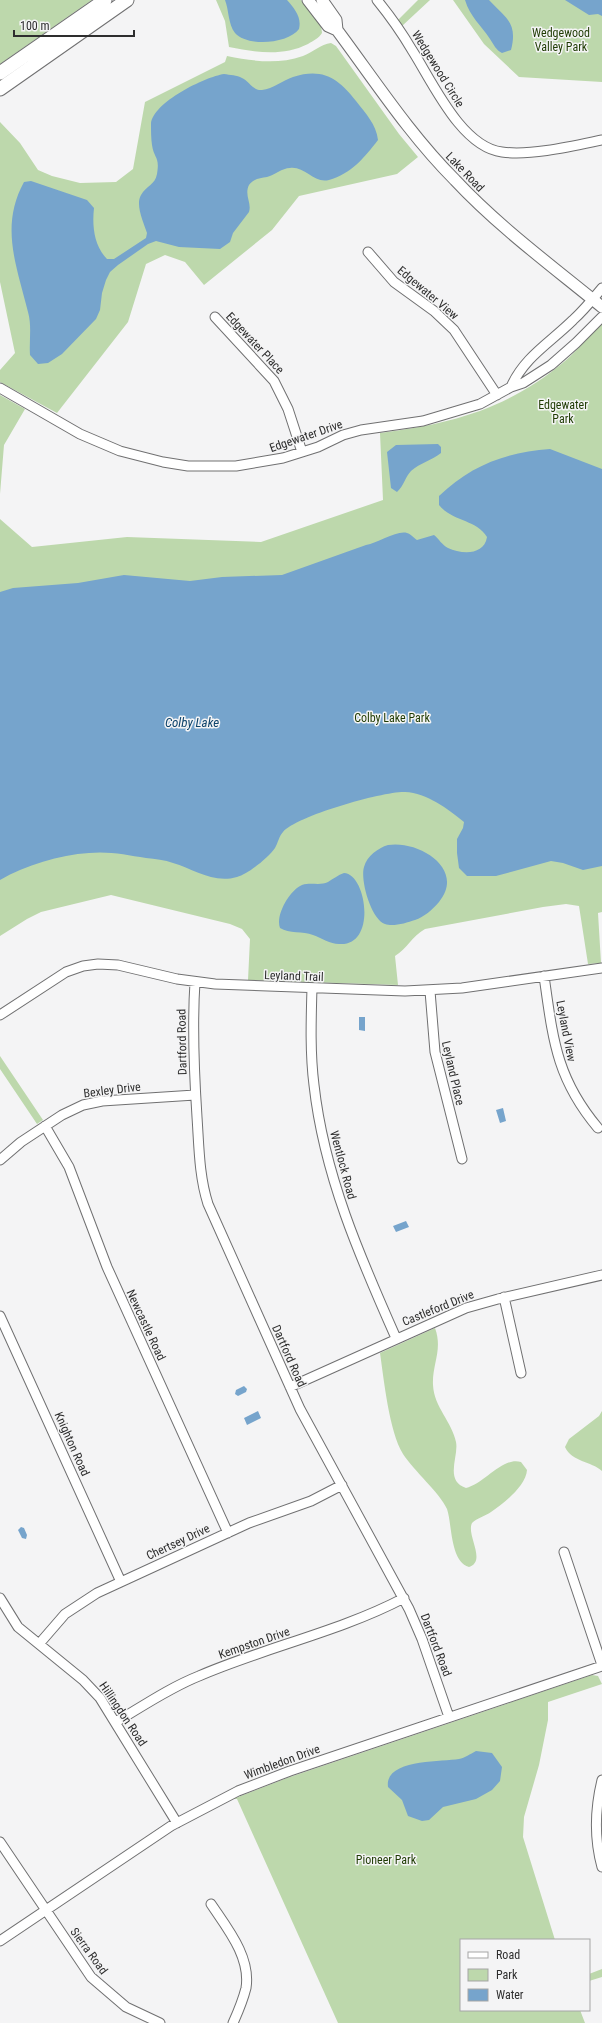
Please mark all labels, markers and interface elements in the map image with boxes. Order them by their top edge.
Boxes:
scale bar [14,12,134,38]
text: 100 m [20,19,50,33]
park label: Wedgewood Valley Park [532,26,590,54]
street label: Wedgewood Circle [409,28,467,110]
street label: Lake Road [443,149,487,195]
street label: Edgewater View [395,263,462,323]
street label: Edgewater Place [223,309,287,377]
park label: Edgewater Park [538,398,588,426]
street label: Edgewater Drive [268,417,345,455]
park label: Colby Lake Park [354,711,430,725]
water label: Colby Lake [165,715,219,730]
street label: Leyland Trail [264,968,324,984]
street label: Leyland View [553,999,579,1063]
street label: Dartford Road [174,1009,190,1075]
street label: Leyland Place [439,1039,467,1107]
street label: Bexley Drive [83,1080,142,1100]
street label: Wentlock Road [327,1129,359,1201]
street label: Newcastle Road [124,1287,169,1363]
street label: Castleford Drive [400,1287,476,1329]
street label: Dartford Road [269,1323,309,1389]
street label: Knighton Road [52,1410,92,1478]
street label: Chertsey Drive [144,1521,212,1563]
street label: Dartford Road [418,1612,454,1678]
street label: Kempston Drive [217,1624,292,1662]
street label: Hillingdon Road [96,1679,150,1749]
street label: Wimbledon Drive [242,1742,322,1782]
park label: Pioneer Park [356,1853,417,1867]
street label: Sierra Road [67,1925,111,1977]
legend [460,1939,590,2011]
text: Road [496,1948,520,1962]
text: Park [496,1968,518,1982]
text: Water [496,1988,524,2002]

